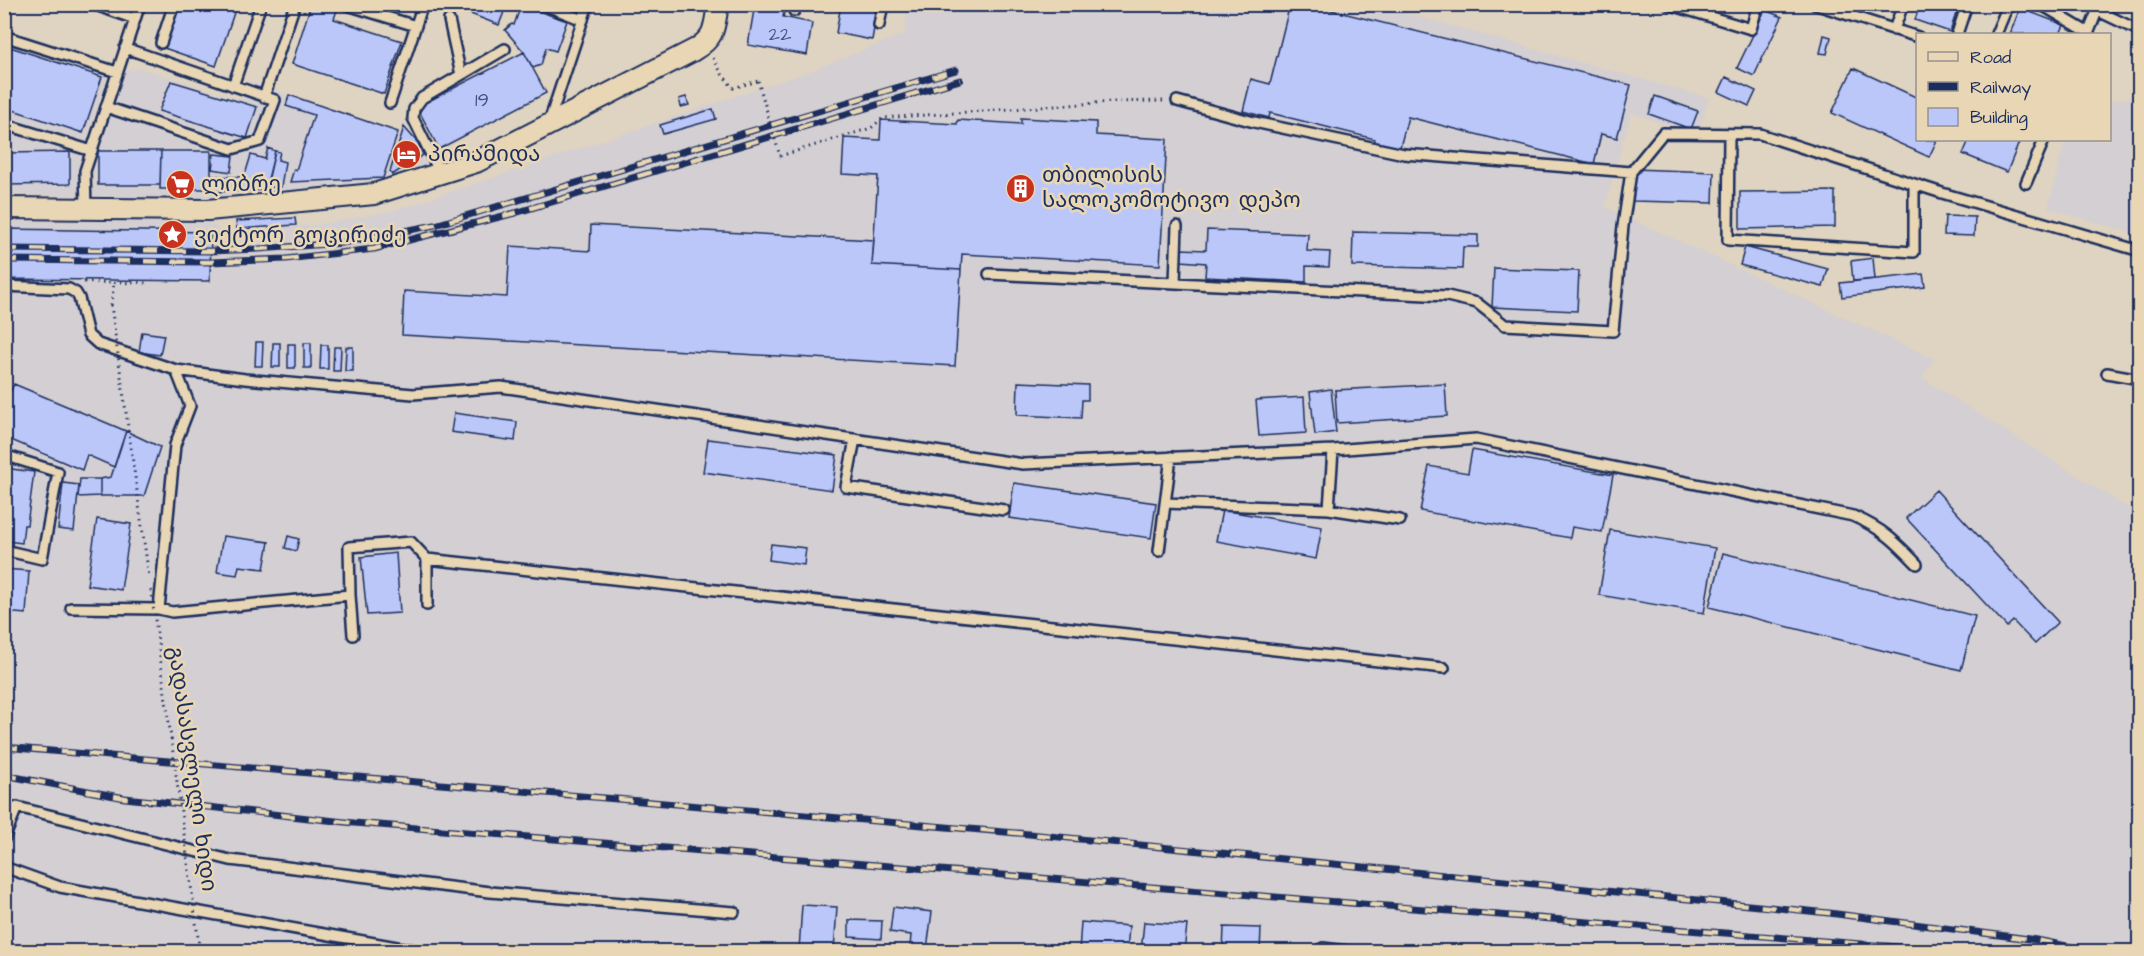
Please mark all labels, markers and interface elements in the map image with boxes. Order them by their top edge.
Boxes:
house number: 22 [769,20,792,48]
legend [1916,33,2111,141]
text: Road [1970,45,2011,70]
text: Railway [1970,75,2031,101]
house number: 19 [475,86,489,114]
text: Building [1970,105,2028,131]
hotel icon: პირამიდა [391,138,423,170]
place label: პირამიდა [428,139,540,170]
place label: თბილისის სალოკომოტივო დეპო [1042,160,1301,216]
supermarket icon: ლიბრე [164,168,196,200]
place label: ლიბრე [201,169,281,200]
building icon: თბილისის სალოკომოტივო დეპო [1005,172,1037,204]
place icon: ვიქტორ გოცირიძე [157,219,189,251]
place label: ვიქტორ გოცირიძე [194,220,407,251]
street label: გადასასვლელი ხიდი [159,645,225,893]

